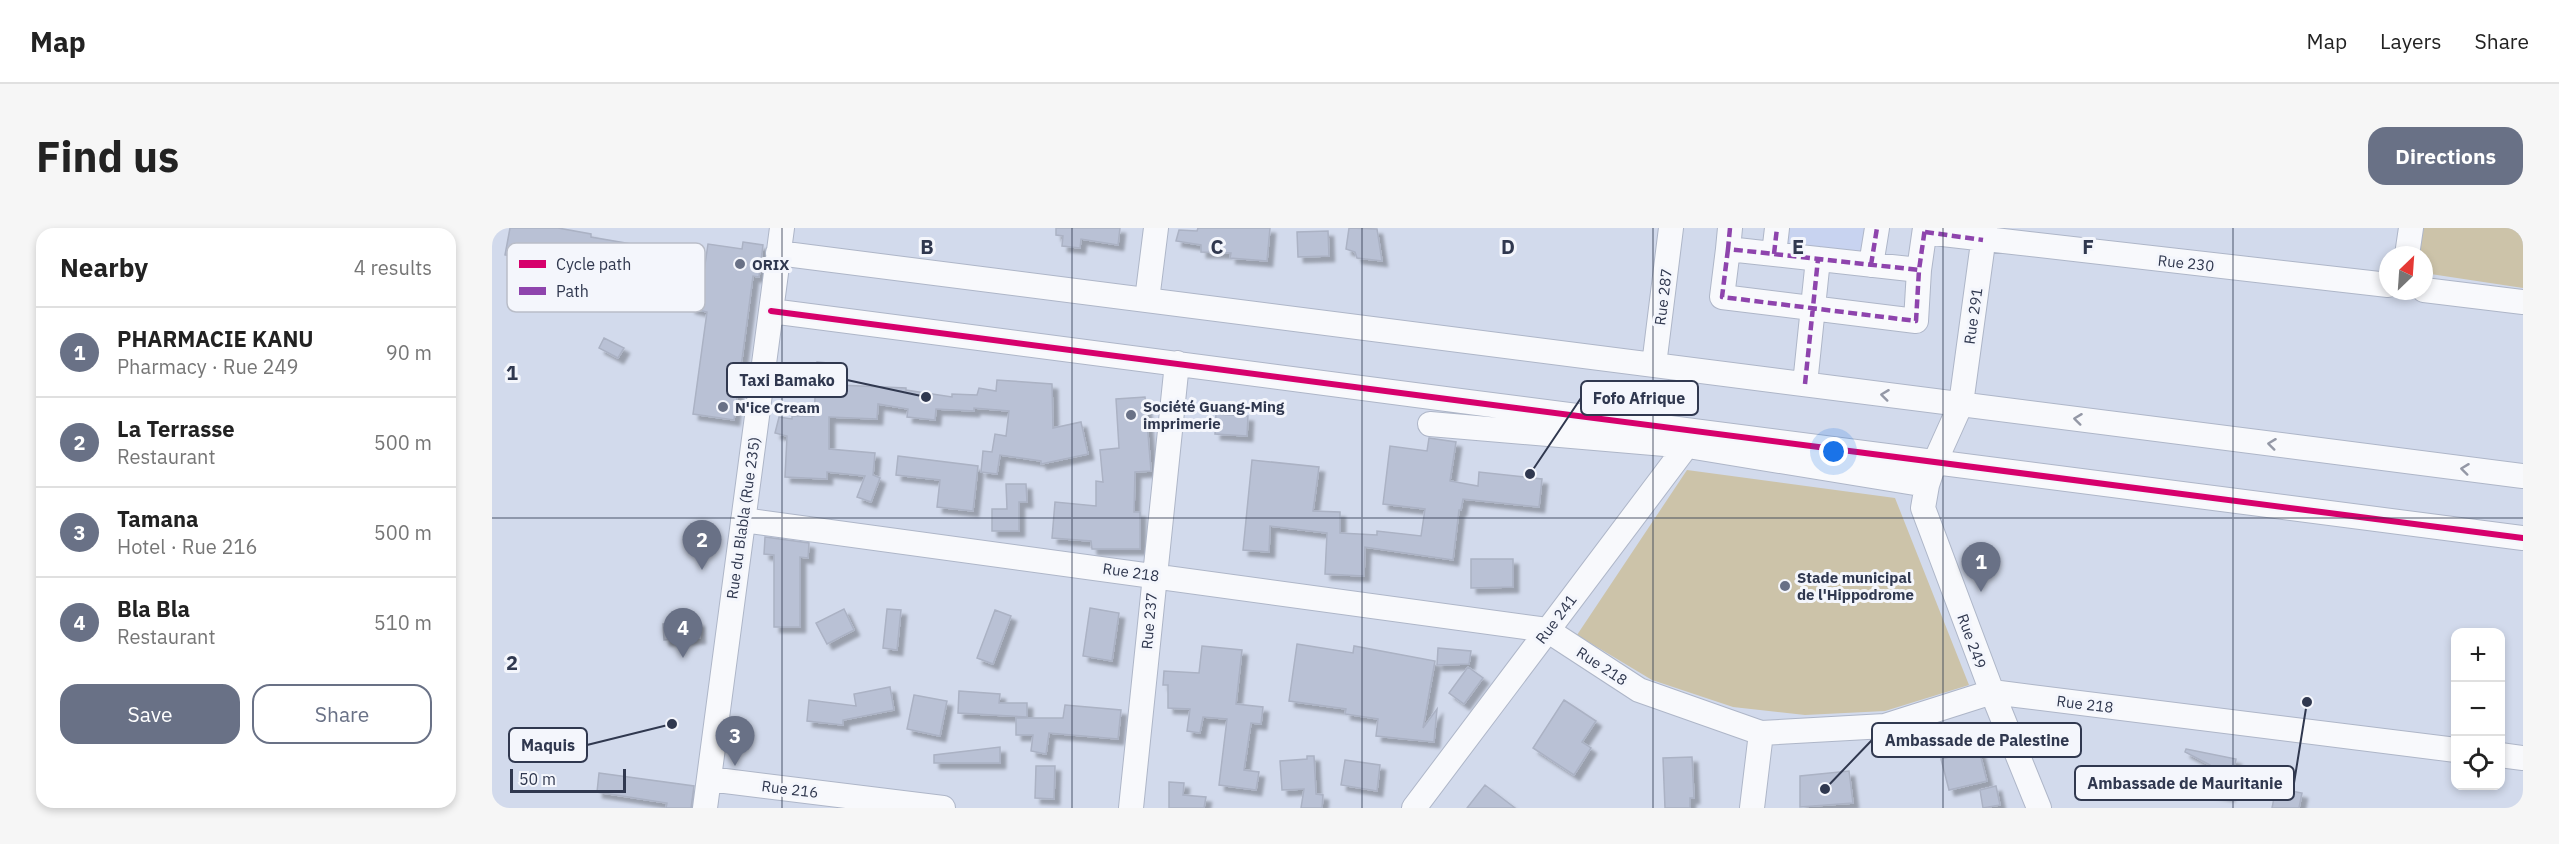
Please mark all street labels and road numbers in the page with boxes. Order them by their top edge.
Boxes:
street label: Rue 230 [2157,251,2215,275]
street label: Rue 287 [1650,268,1676,326]
street label: Rue 291 [1960,287,1986,345]
street label: Rue du Blabla (Rue 235) [722,436,764,600]
street label: Rue 218 [1102,559,1160,585]
street label: Rue 241 [1531,591,1581,647]
street label: Rue 237 [1137,592,1161,650]
street label: Rue 249 [1953,611,1991,671]
street label: Rue 218 [1573,643,1631,689]
street label: Rue 218 [2056,691,2114,717]
street label: Rue 216 [761,776,819,802]

